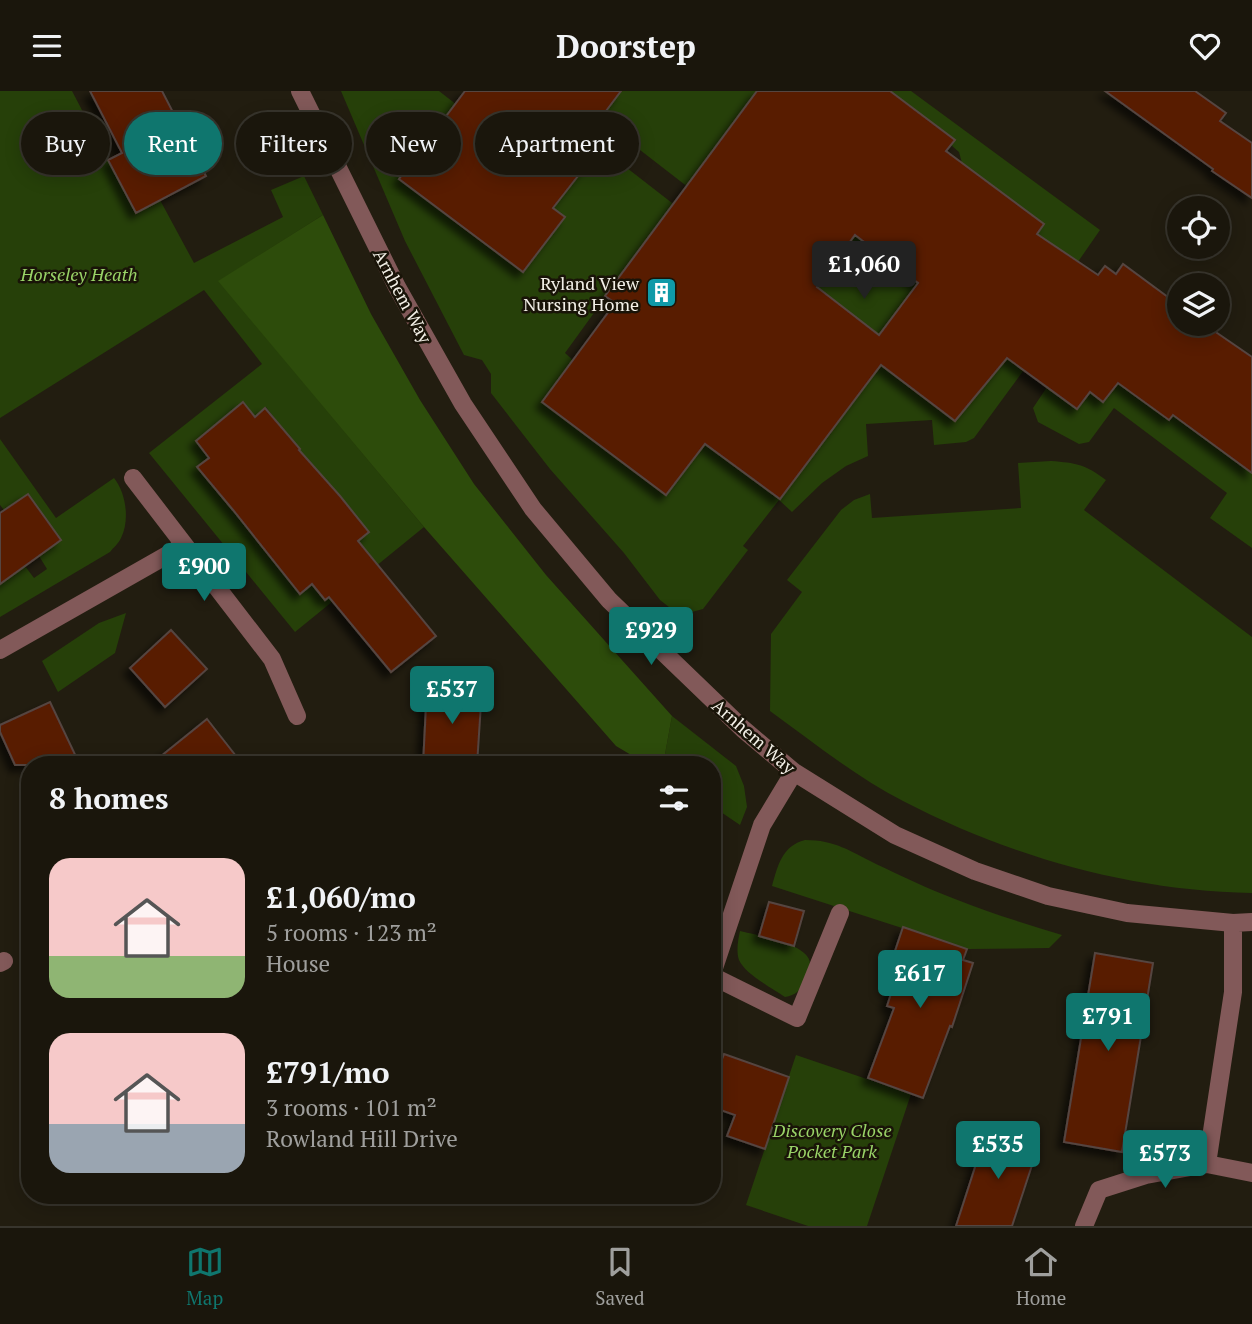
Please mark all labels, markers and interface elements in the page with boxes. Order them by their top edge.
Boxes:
text: Doorstep [556,25,696,67]
icon: menu [28,27,66,65]
icon: heart [1186,27,1224,65]
chip: Buy [21,112,110,175]
chip: Rent [124,112,222,175]
chip: Filters [236,112,352,175]
chip: New [366,112,461,175]
chip: Apartment [475,112,639,175]
map controls [1167,196,1230,336]
button: locate [1167,196,1230,259]
pin: £1,060 [807,241,921,301]
street label: Arnhem Way [368,245,438,348]
text: £1,060 [828,248,900,279]
park label: Horseley Heath [19,262,138,286]
place label: Ryland View Nursing Home [523,271,640,316]
button: layers [1167,273,1230,336]
building icon: Ryland View Nursing Home [645,276,679,310]
pin: £900 [163,543,245,603]
text: £900 [178,550,230,581]
pin: £929 [610,607,692,667]
text: £929 [625,614,677,645]
pin: £537 [411,667,493,726]
text: £537 [426,673,478,704]
street label: Arnhem Way [707,693,802,780]
text: 8 homes [49,778,168,818]
icon: filters [655,779,693,817]
text: £1,060/mo [266,877,416,917]
icon: home [105,886,189,970]
text: 5 rooms · 123 m² [266,917,437,948]
text: House [266,948,330,979]
pin: £617 [879,951,961,1010]
text: £617 [894,957,946,988]
pin: £791 [1067,993,1149,1053]
text: £791 [1082,1000,1134,1031]
text: £791/mo [266,1052,390,1092]
icon: home [105,1061,189,1145]
text: 3 rooms · 101 m² [266,1092,437,1123]
park label: Discovery Close Pocket Park [771,1118,892,1163]
pin: £535 [957,1121,1039,1181]
text: Rowland Hill Drive [266,1123,458,1154]
text: £535 [972,1128,1024,1159]
pin: £573 [1124,1131,1206,1190]
text: £573 [1139,1137,1191,1168]
tab: Map [186,1243,224,1310]
tab: Saved [595,1243,644,1310]
tab: Home [1016,1243,1066,1310]

